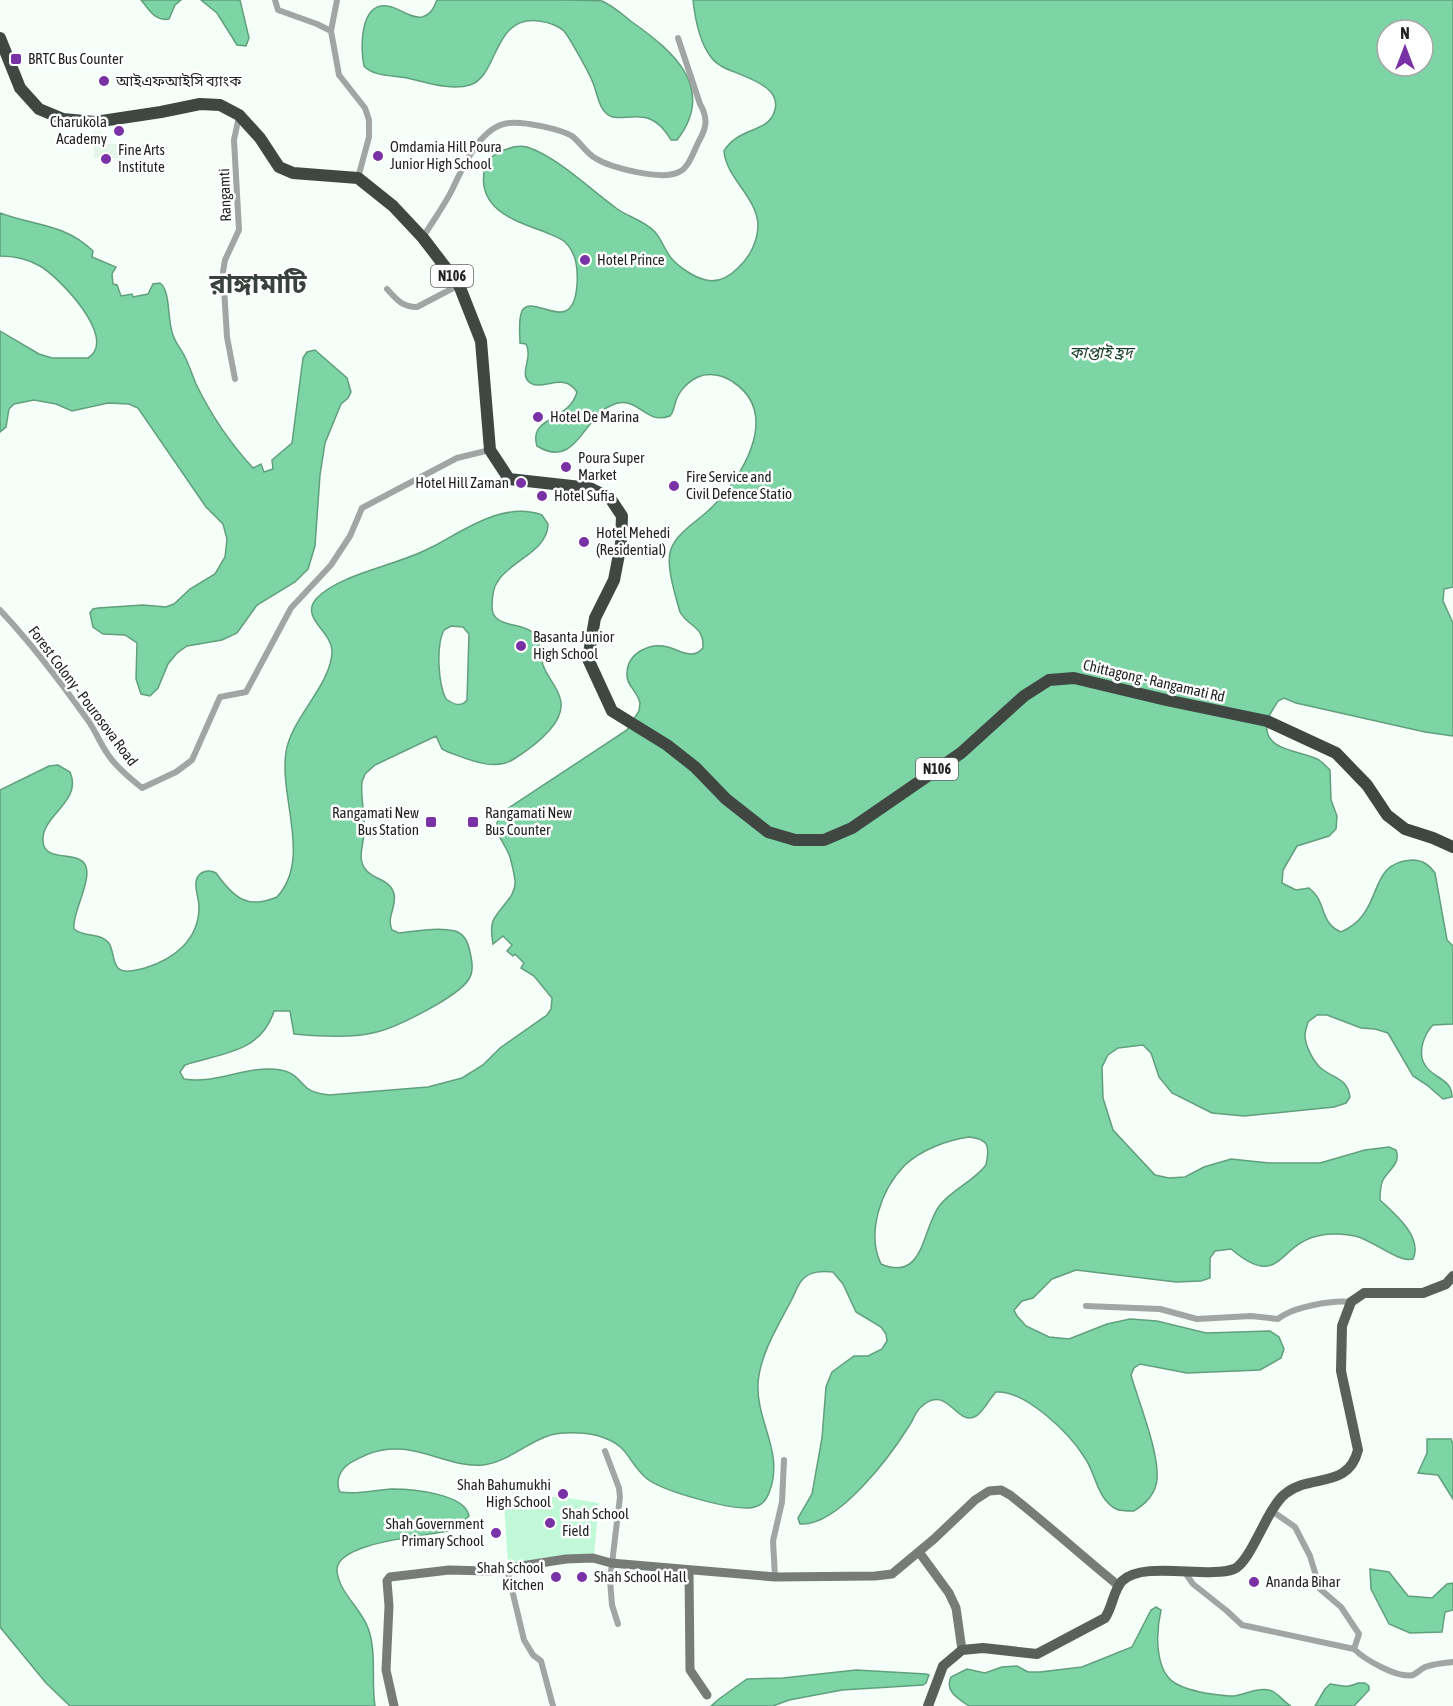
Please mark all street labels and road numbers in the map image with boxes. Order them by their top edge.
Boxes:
street label: Rangamti [215,168,234,222]
road number: N106 [431,265,473,287]
street label: Forest Colony - Pourosova Road [25,622,142,769]
street label: Chittagong - Rangamati Rd [1082,656,1227,705]
road number: N106 [916,758,958,780]

